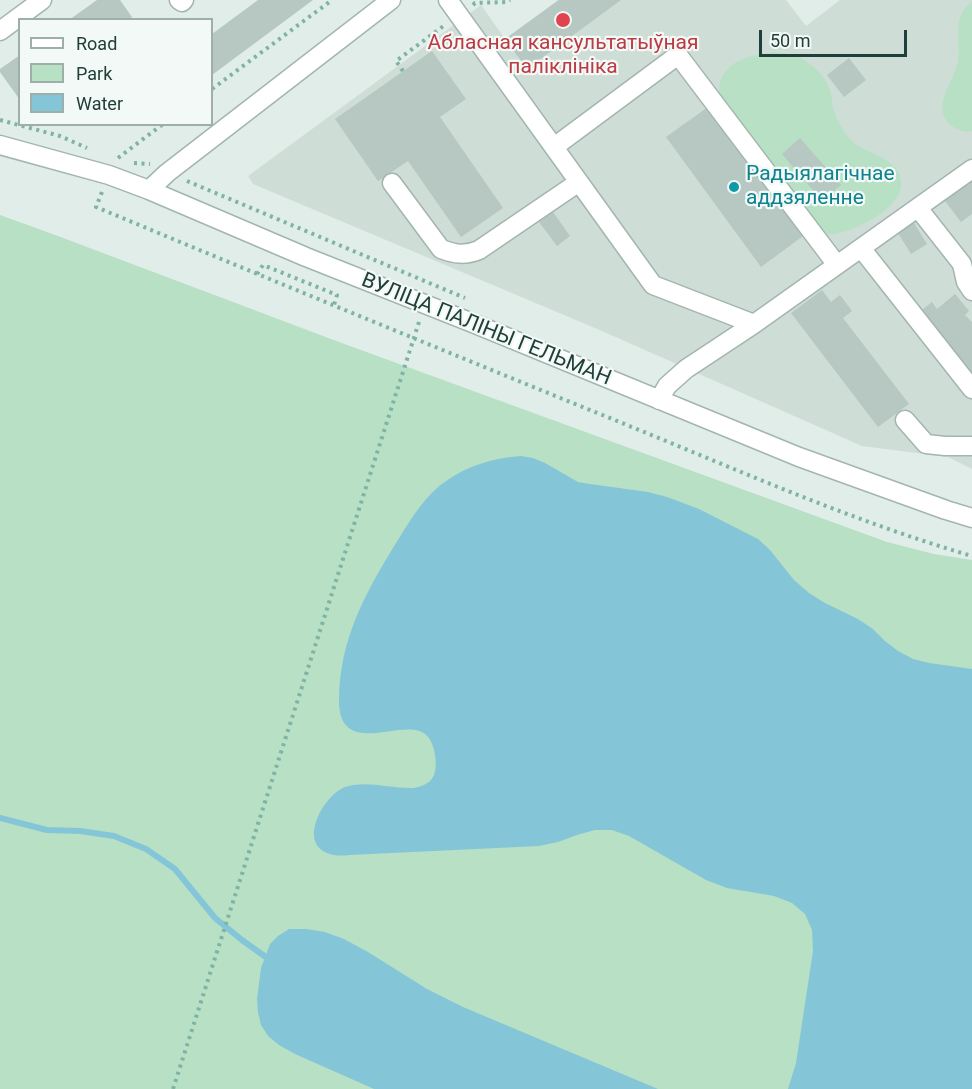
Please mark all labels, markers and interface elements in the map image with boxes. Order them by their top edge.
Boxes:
marker: Абласная кансультатыўная паліклініка [554,11,572,29]
legend [18,18,213,126]
scale bar [762,18,910,56]
text: 50 m [770,30,810,51]
place label: Абласная кансультатыўная паліклініка [428,31,698,81]
text: Road [76,33,117,54]
text: Park [76,63,112,84]
text: Water [76,93,123,114]
place label: Радыялагічнае аддзяленне [746,162,895,212]
marker: Радыялагічнае аддзяленне [727,180,741,194]
street label: ВУЛІЦА ПАЛІНЫ ГЕЛЬМАН [357,268,615,392]

